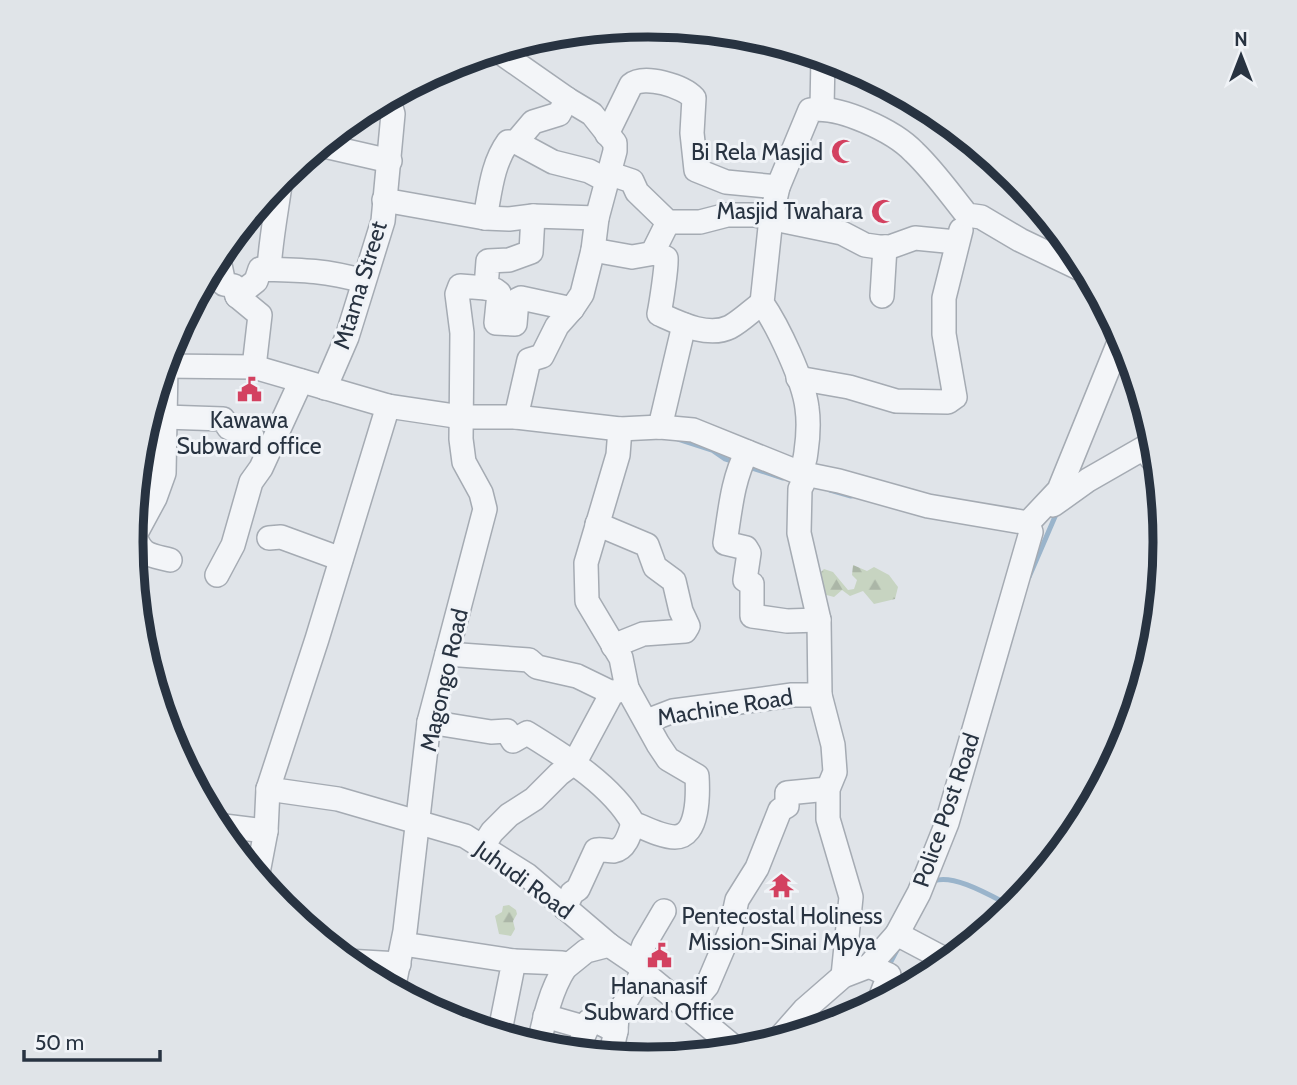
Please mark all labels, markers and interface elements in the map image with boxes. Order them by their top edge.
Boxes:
north arrow [1206,21,1276,91]
text: N [1234,28,1248,51]
place label: Bi Rela Masjid [691,138,823,166]
mosque icon: Bi Rela Masjid [829,138,857,166]
place label: Masjid Twahara [716,197,863,225]
mosque icon: Masjid Twahara [869,197,897,225]
street label: Mtama Street [327,217,393,352]
public building icon: Kawawa Subward office [235,376,263,404]
place label: Kawawa Subward office [176,406,322,460]
street label: Magongo Road [414,606,474,754]
street label: Machine Road [655,682,795,732]
street label: Police Post Road [907,729,985,891]
street label: Juhudi Road [468,834,579,925]
temple icon: Pentecostal Holiness Mission-Sinai Mpya [768,872,796,900]
place label: Pentecostal Holiness Mission-Sinai Mpya [681,902,883,956]
public building icon: Hananasif Subward Office [645,942,673,970]
place label: Hananasif Subward Office [584,972,734,1026]
scale bar [24,1018,161,1062]
text: 50 m [35,1030,84,1055]

